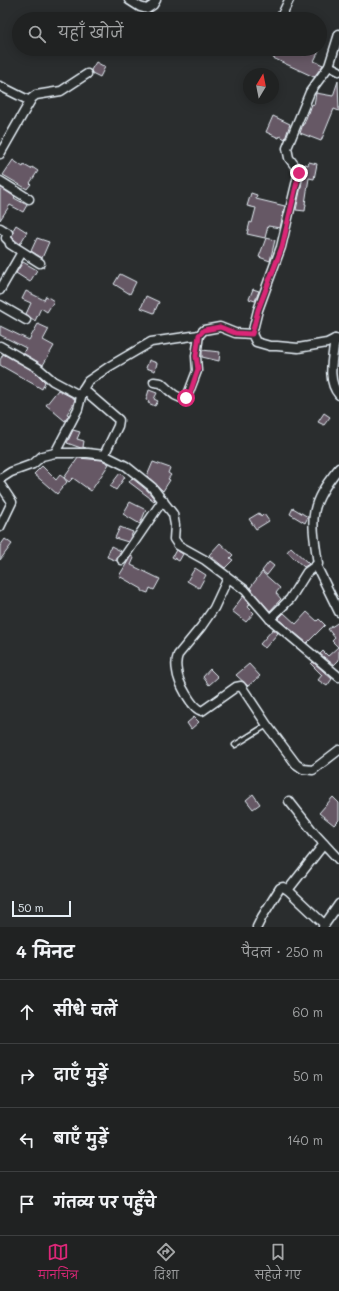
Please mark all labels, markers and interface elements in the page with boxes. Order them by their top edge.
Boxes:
search box [12,12,327,56]
text: यहाँ खोजें [58,22,123,42]
icon: search [26,23,48,45]
north arrow [243,68,279,104]
route end [290,164,308,182]
route start [177,389,195,407]
scale bar [12,899,71,918]
text: 50 m [18,900,44,915]
text: 4 मिनट [16,940,74,962]
text: पैदल · 250 m [242,943,323,960]
text: सीधे चलें [54,1000,117,1020]
icon: ahead [16,1001,38,1023]
text: 60 m [293,1003,323,1020]
text: दाएँ मुड़ें [54,1064,108,1084]
icon: right [16,1065,38,1087]
text: 50 m [293,1067,323,1084]
text: बाएँ मुड़ें [54,1128,108,1148]
icon: left [16,1129,38,1151]
text: 140 m [287,1131,323,1148]
text: गंतव्य पर पहुँचे [54,1192,156,1212]
icon: arrive [16,1193,38,1215]
tab: मानचित्र [38,1241,78,1287]
tab: दिशा [154,1241,179,1287]
tab: सहेजे गए [255,1241,301,1287]

